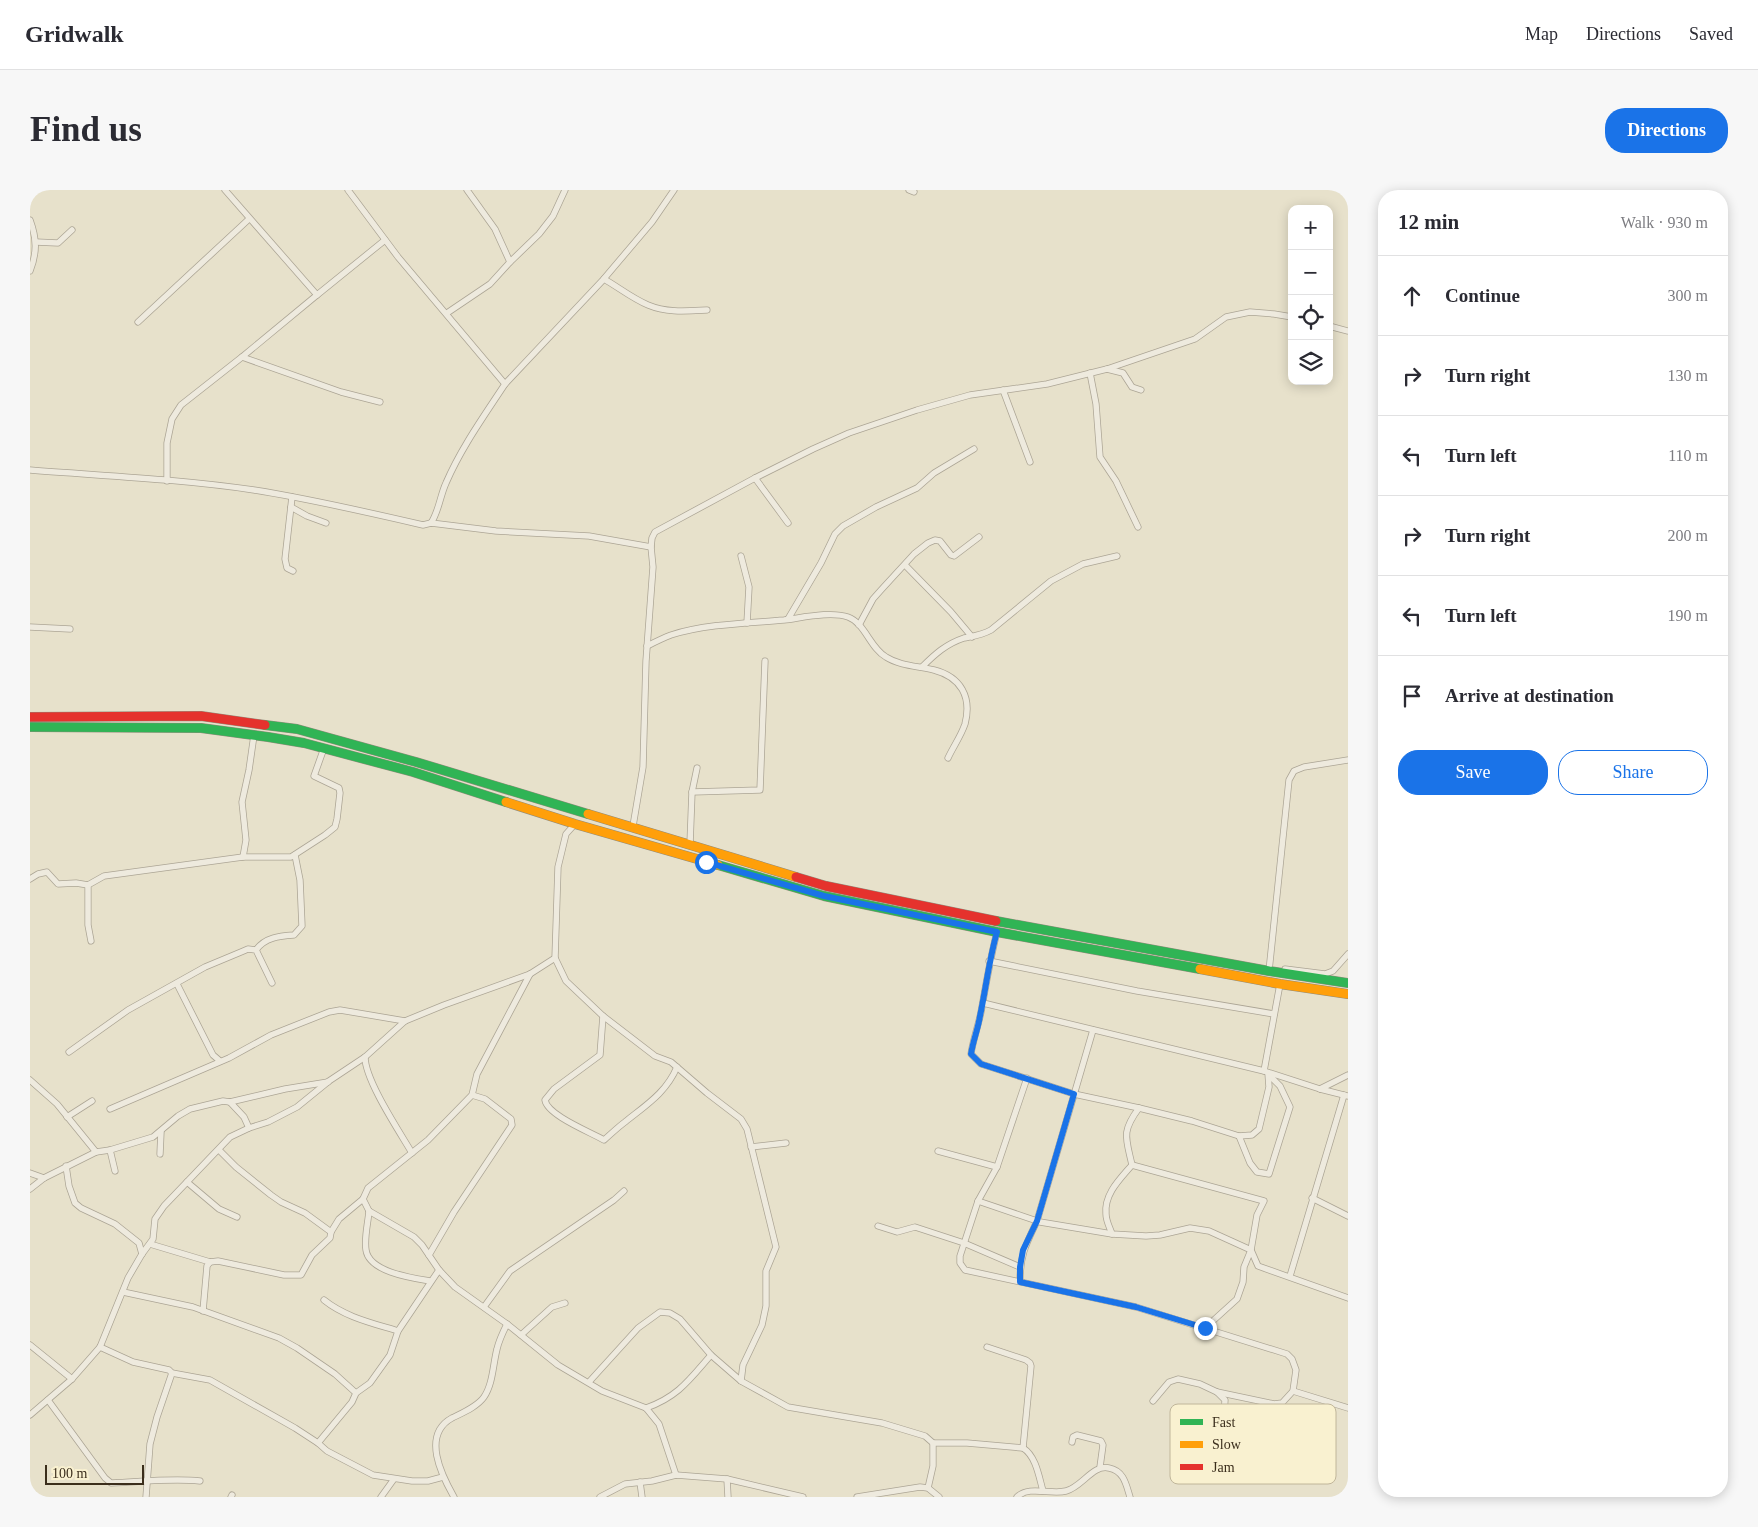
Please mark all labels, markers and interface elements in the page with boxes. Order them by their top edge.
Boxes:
text: Gridwalk [25,21,124,47]
text: Map [1525,24,1558,44]
text: Directions [1586,24,1661,44]
text: Saved [1689,24,1733,44]
button: Directions [1605,108,1728,153]
text: Find us [30,110,142,149]
map controls [1288,205,1333,385]
button: + [1288,205,1333,250]
text: 12 min [1398,210,1459,234]
text: Walk · 930 m [1621,214,1708,231]
button: − [1288,250,1333,295]
icon: ahead [1398,282,1426,310]
text: Continue [1445,285,1520,306]
text: 300 m [1668,287,1708,304]
button: locate [1288,295,1333,340]
button: layers [1288,340,1333,385]
icon: right [1398,362,1426,390]
text: Turn right [1445,365,1530,386]
text: 130 m [1668,367,1708,384]
icon: left [1398,442,1426,470]
text: Turn left [1445,445,1517,466]
text: 110 m [1668,447,1708,464]
icon: right [1398,522,1426,550]
text: Turn right [1445,525,1530,546]
text: 200 m [1668,527,1708,544]
icon: left [1398,602,1426,630]
text: Turn left [1445,605,1517,626]
text: 190 m [1668,607,1708,624]
icon: arrive [1398,682,1426,710]
text: Arrive at destination [1445,685,1614,706]
button: Save [1398,750,1548,795]
button: Share [1558,750,1708,795]
route start [695,851,718,874]
route end [1194,1317,1217,1340]
legend [1170,1404,1336,1484]
text: Fast [1212,1415,1235,1430]
text: Slow [1212,1437,1242,1452]
text: Jam [1212,1460,1235,1475]
scale bar [45,1462,144,1485]
text: 100 m [52,1466,87,1481]

